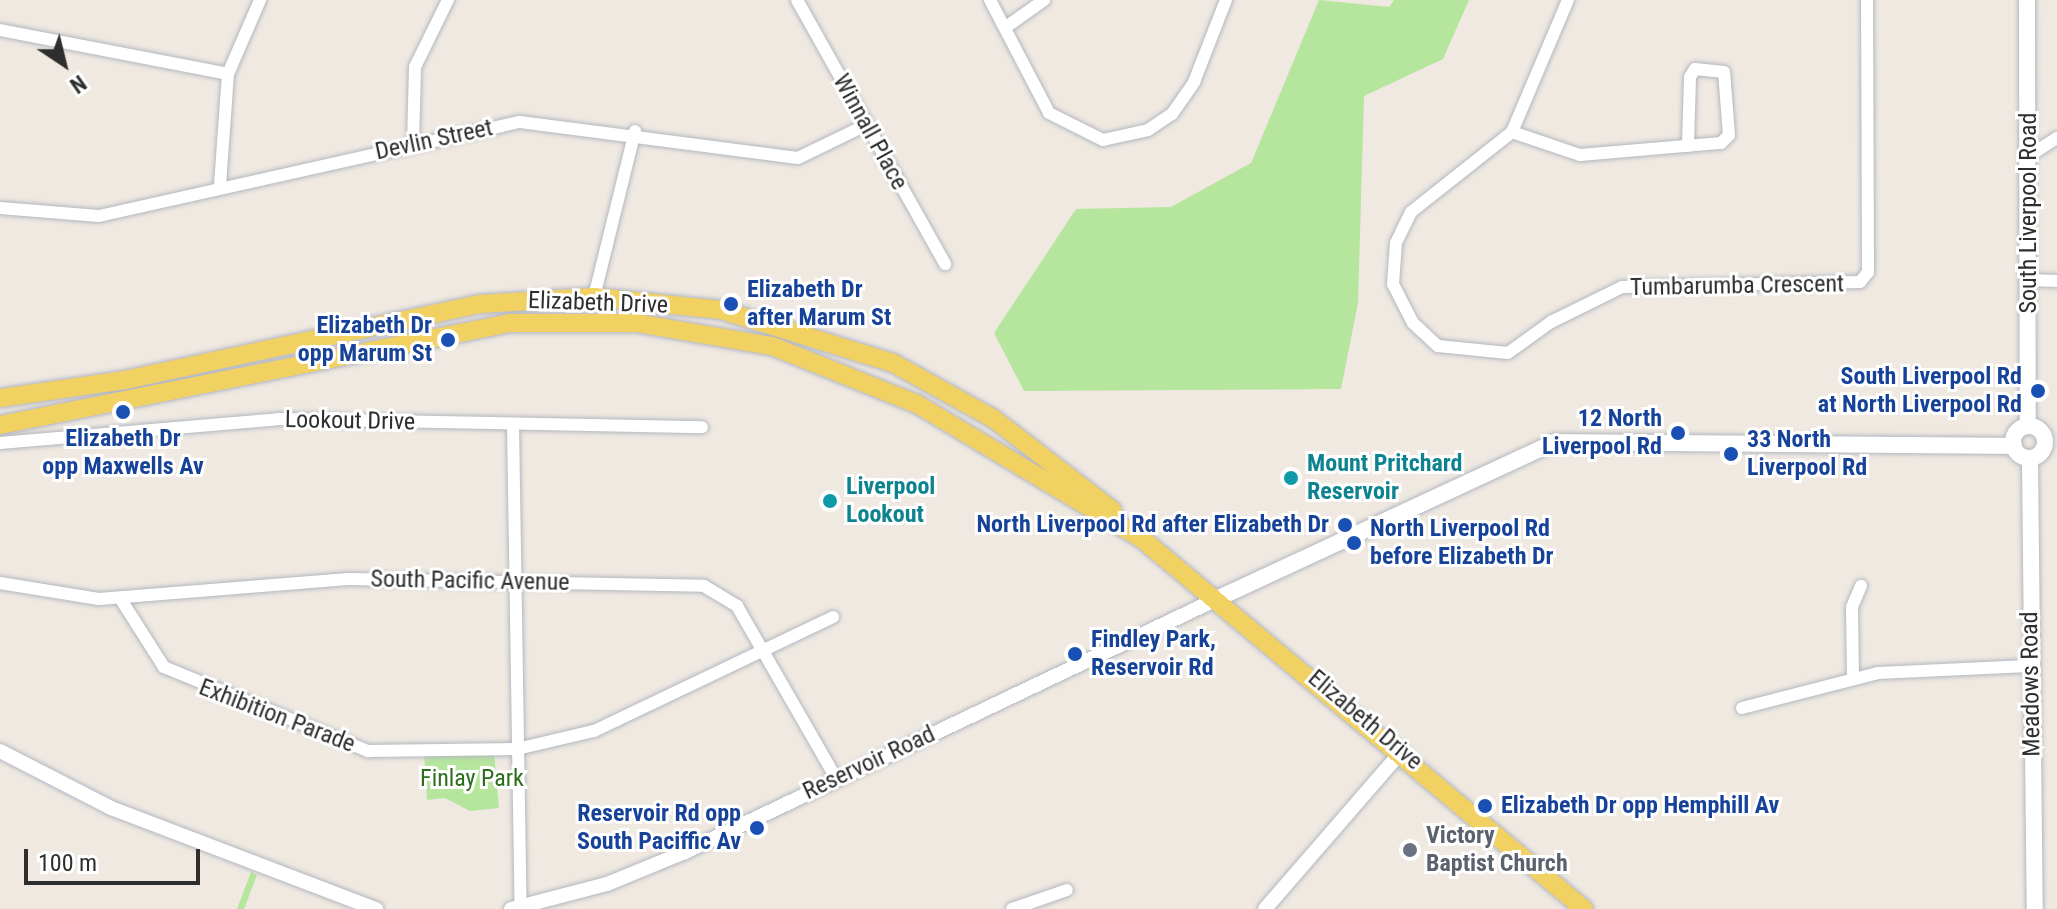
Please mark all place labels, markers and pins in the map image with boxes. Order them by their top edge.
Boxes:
place label: Elizabeth Dr after Marum St [747,276,891,332]
marker: Elizabeth Dr after Marum St [722,295,740,313]
place label: Elizabeth Dr opp Marum St [298,312,432,368]
marker: Elizabeth Dr opp Marum St [439,331,457,349]
place label: South Liverpool Rd at North Liverpool Rd [1818,363,2022,419]
marker: South Liverpool Rd at North Liverpool Rd [2029,382,2047,400]
marker: Elizabeth Dr opp Maxwells Av [114,403,132,421]
place label: 12 North Liverpool Rd [1542,405,1662,461]
marker: 12 North Liverpool Rd [1669,424,1687,442]
place label: Elizabeth Dr opp Maxwells Av [42,425,204,481]
place label: 33 North Liverpool Rd [1747,426,1867,482]
marker: 33 North Liverpool Rd [1722,445,1740,463]
place label: Mount Pritchard Reservoir [1307,450,1462,506]
marker: Mount Pritchard Reservoir [1282,469,1300,487]
place label: Liverpool Lookout [846,473,935,529]
marker: Liverpool Lookout [821,492,839,510]
place label: North Liverpool Rd after Elizabeth Dr [976,511,1329,539]
place label: North Liverpool Rd before Elizabeth Dr [1370,515,1554,571]
marker: North Liverpool Rd after Elizabeth Dr [1336,516,1354,534]
marker: North Liverpool Rd before Elizabeth Dr [1345,534,1363,552]
place label: Findley Park, Reservoir Rd [1091,626,1216,682]
marker: Findley Park, Reservoir Rd [1066,645,1084,663]
place label: Elizabeth Dr opp Hemphill Av [1501,792,1779,820]
marker: Elizabeth Dr opp Hemphill Av [1476,797,1494,815]
place label: Reservoir Rd opp South Paciffic Av [577,800,741,856]
marker: Reservoir Rd opp South Paciffic Av [748,819,766,837]
place label: Victory Baptist Church [1426,822,1568,878]
marker: Victory Baptist Church [1401,841,1419,859]

